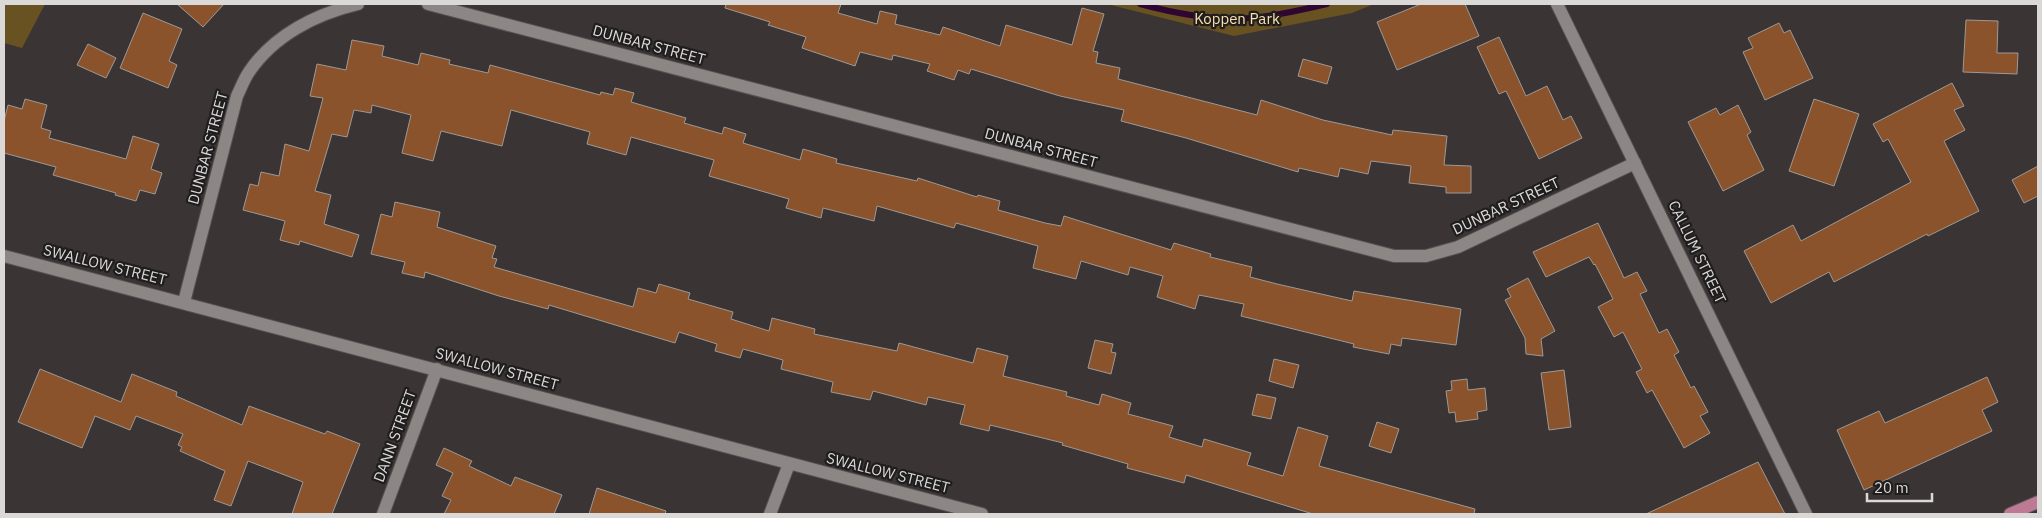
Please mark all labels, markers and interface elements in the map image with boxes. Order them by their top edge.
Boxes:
park label: Koppen Park [1194,9,1280,28]
street label: DUNBAR STREET [591,20,708,69]
street label: DUNBAR STREET [183,89,232,206]
street label: DUNBAR STREET [983,123,1100,172]
street label: DUNBAR STREET [1449,172,1563,239]
street label: CALLUM STREET [1664,197,1731,307]
street label: SWALLOW STREET [41,240,169,289]
street label: SWALLOW STREET [434,343,561,394]
street label: DANN STREET [369,387,420,485]
street label: SWALLOW STREET [824,448,952,497]
scale bar [1867,470,1932,502]
text: 20 m [1874,478,1909,497]

